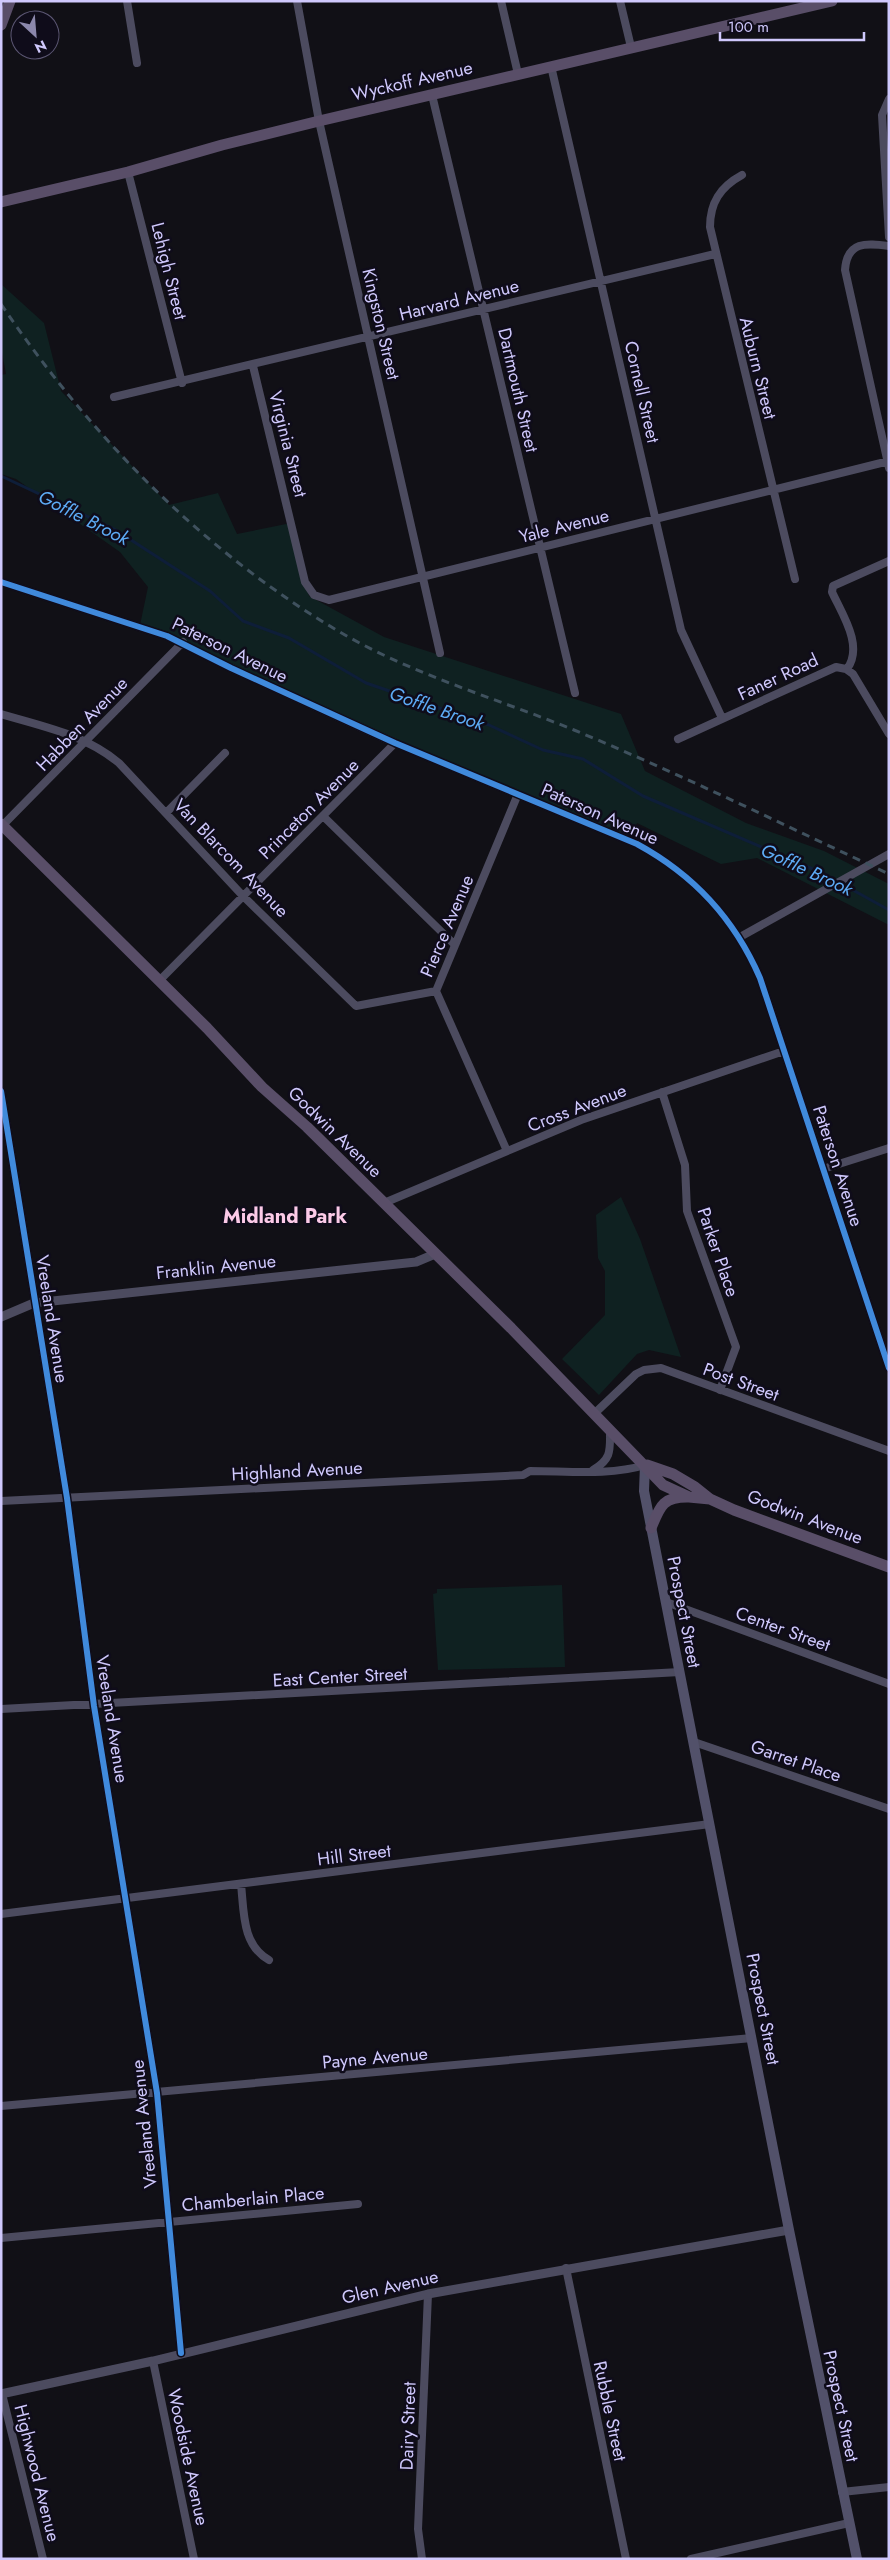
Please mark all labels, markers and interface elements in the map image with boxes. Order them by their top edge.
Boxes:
north arrow [10,10,60,60]
scale bar [720,10,864,42]
text: 100 m [728,16,769,38]
text: N [31,35,50,58]
street label: Wyckoff Avenue [349,54,475,108]
street label: Lehigh Street [144,220,194,323]
street label: Kingston Street [356,266,407,383]
street label: Harvard Avenue [396,273,522,327]
street label: Auburn Street [733,314,783,423]
street label: Dartmouth Street [491,325,545,455]
street label: Cornell Street [618,339,666,446]
street label: Virginia Street [262,388,314,500]
water label: Goffle Brook [34,483,135,552]
street label: Yale Avenue [516,502,612,550]
street label: Paterson Avenue [168,611,292,689]
street label: Faner Road [733,647,823,707]
street label: Habben Avenue [30,671,134,777]
water label: Goffle Brook [386,680,489,738]
street label: Princeton Avenue [253,753,365,865]
street label: Paterson Avenue [537,777,663,851]
street label: Van Blarcom Avenue [167,793,295,923]
water label: Goffle Brook [756,836,858,903]
street label: Pierce Avenue [414,871,480,981]
street label: Cross Avenue [524,1077,630,1139]
street label: Godwin Avenue [282,1080,388,1184]
street label: Paterson Avenue [806,1102,870,1230]
district label: Midland Park [223,1202,348,1231]
street label: Parker Place [691,1204,745,1300]
street label: Franklin Avenue [155,1248,277,1286]
street label: Vreeland Avenue [29,1253,75,1385]
street label: Post Street [699,1356,783,1408]
street label: Highland Avenue [231,1455,363,1487]
street label: Godwin Avenue [743,1483,867,1551]
street label: Prospect Street [660,1554,708,1671]
street label: Center Street [732,1600,835,1658]
street label: Vreeland Avenue [89,1653,135,1785]
street label: East Center Street [272,1660,409,1694]
street label: Garret Place [747,1733,845,1789]
street label: Hill Street [316,1837,393,1872]
street label: Prospect Street [739,1951,787,2068]
street label: Payne Avenue [321,2040,429,2076]
street label: Vreeland Avenue [124,2058,164,2190]
street label: Chamberlain Place [181,2180,325,2218]
street label: Glen Avenue [339,2263,441,2311]
street label: Prospect Street [817,2348,866,2465]
street label: Rubble Street [587,2359,633,2464]
street label: Dairy Street [393,2381,423,2471]
street label: Woodside Avenue [161,2386,215,2528]
street label: Highwood Avenue [7,2402,67,2544]

